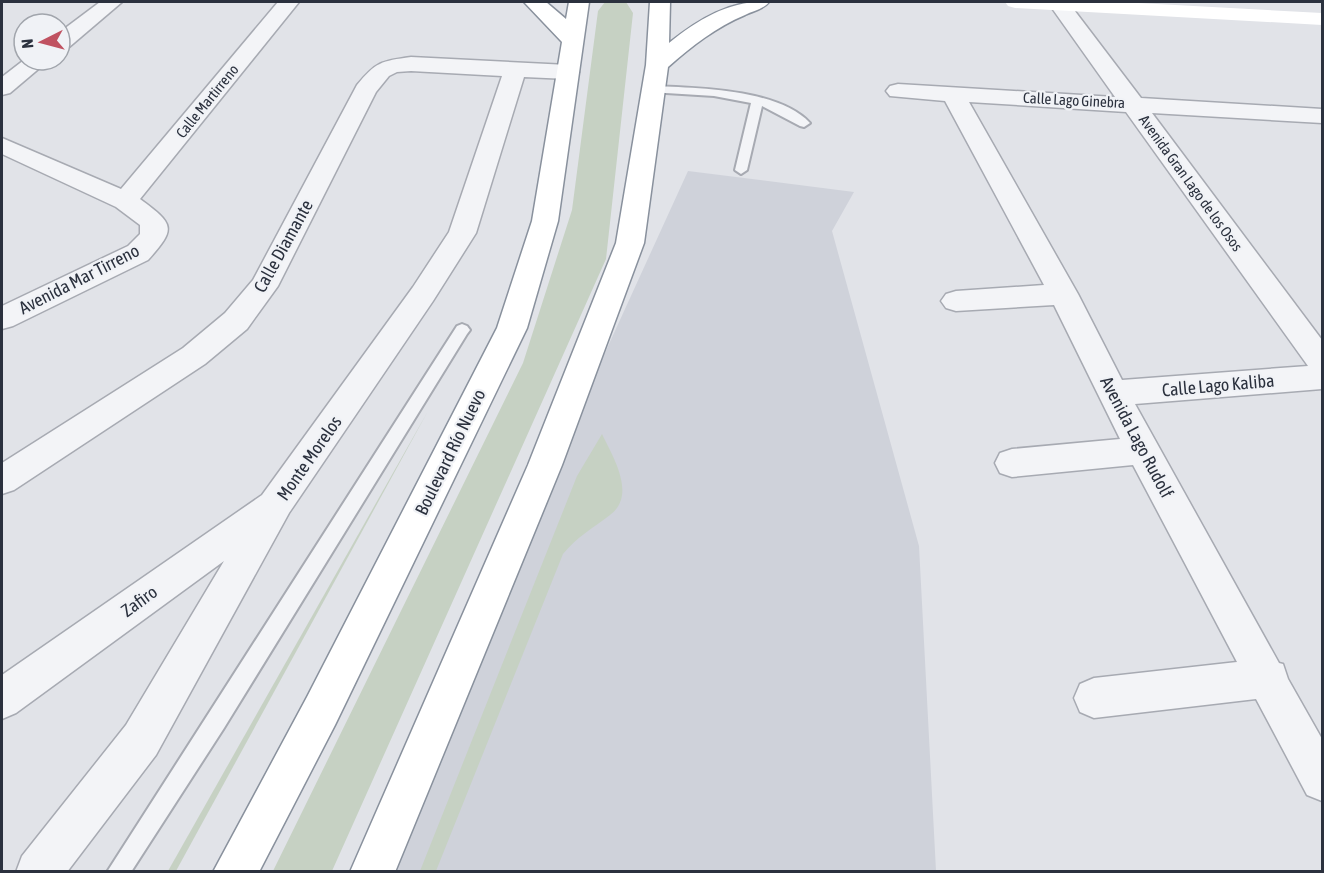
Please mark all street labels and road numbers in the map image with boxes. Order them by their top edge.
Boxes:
street label: Calle Martirreno [172,61,242,141]
street label: Calle Lago Ginebra [1023,89,1125,111]
street label: Avenida Gran Lago de los Osos [1136,112,1246,254]
street label: Calle Diamante [249,196,317,296]
street label: Avenida Mar Tirreno [15,240,143,318]
street label: Calle Lago Kaliba [1161,370,1275,400]
street label: Avenida Lago Rudolf [1096,373,1178,501]
street label: Boulevard Río Nuevo [410,386,490,518]
street label: Monte Morelos [272,412,346,504]
street label: Zafiro [117,581,161,621]

